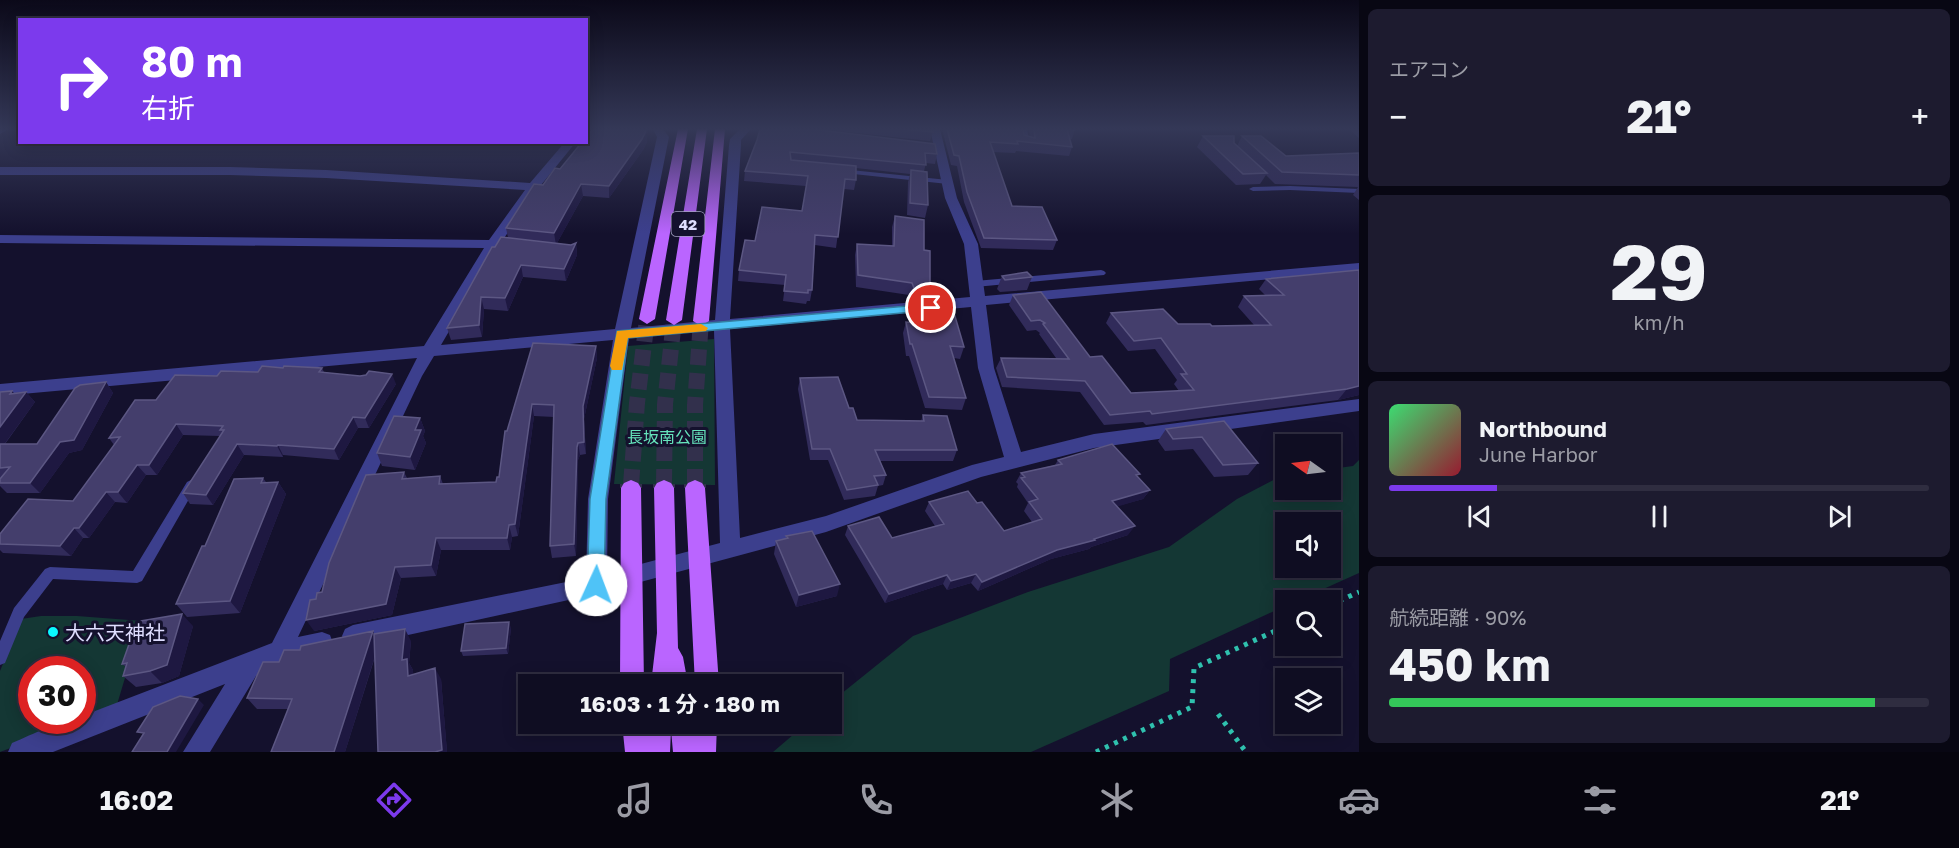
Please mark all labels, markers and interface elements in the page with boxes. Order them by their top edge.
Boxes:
text: 80 m [141,36,242,86]
icon: right [42,42,120,120]
text: エアコン [1389,57,1469,81]
text: 21° [1626,89,1692,143]
text: 右折 [141,92,195,124]
text: − [1389,97,1407,136]
text: + [1911,97,1929,136]
road number: 42 [672,212,704,236]
text: 29 [1610,224,1708,317]
pin [905,282,956,333]
icon: arrive [914,291,947,324]
text: km/h [1634,310,1684,334]
text: Northbound [1479,415,1607,442]
park label: 長坂南公園 [627,427,707,447]
north arrow [1275,434,1341,500]
map controls [1275,434,1341,734]
text: June Harbor [1479,442,1598,466]
icon: previous [1463,500,1496,533]
icon: pause [1643,500,1676,533]
icon: next [1823,500,1856,533]
button: sound [1275,512,1341,578]
position arrow [564,553,628,617]
button: search [1275,590,1341,656]
text: 航続距離 · 90% [1389,605,1526,629]
place label: 大六天神社 [65,620,165,644]
marker: 大六天神社 [46,625,60,639]
text: 450 km [1389,637,1551,691]
speed limit sign: 30 [18,656,96,734]
button: layers [1275,668,1341,734]
text: 16:03 · 1 分 · 180 m [580,690,780,717]
icon: directions [373,779,415,821]
icon: music [614,779,656,821]
icon: phone [855,779,897,821]
icon: climate [1096,779,1138,821]
icon: car [1338,779,1380,821]
icon: filters [1579,779,1621,821]
text: 16:02 [100,784,173,816]
text: 21° [1820,784,1859,816]

